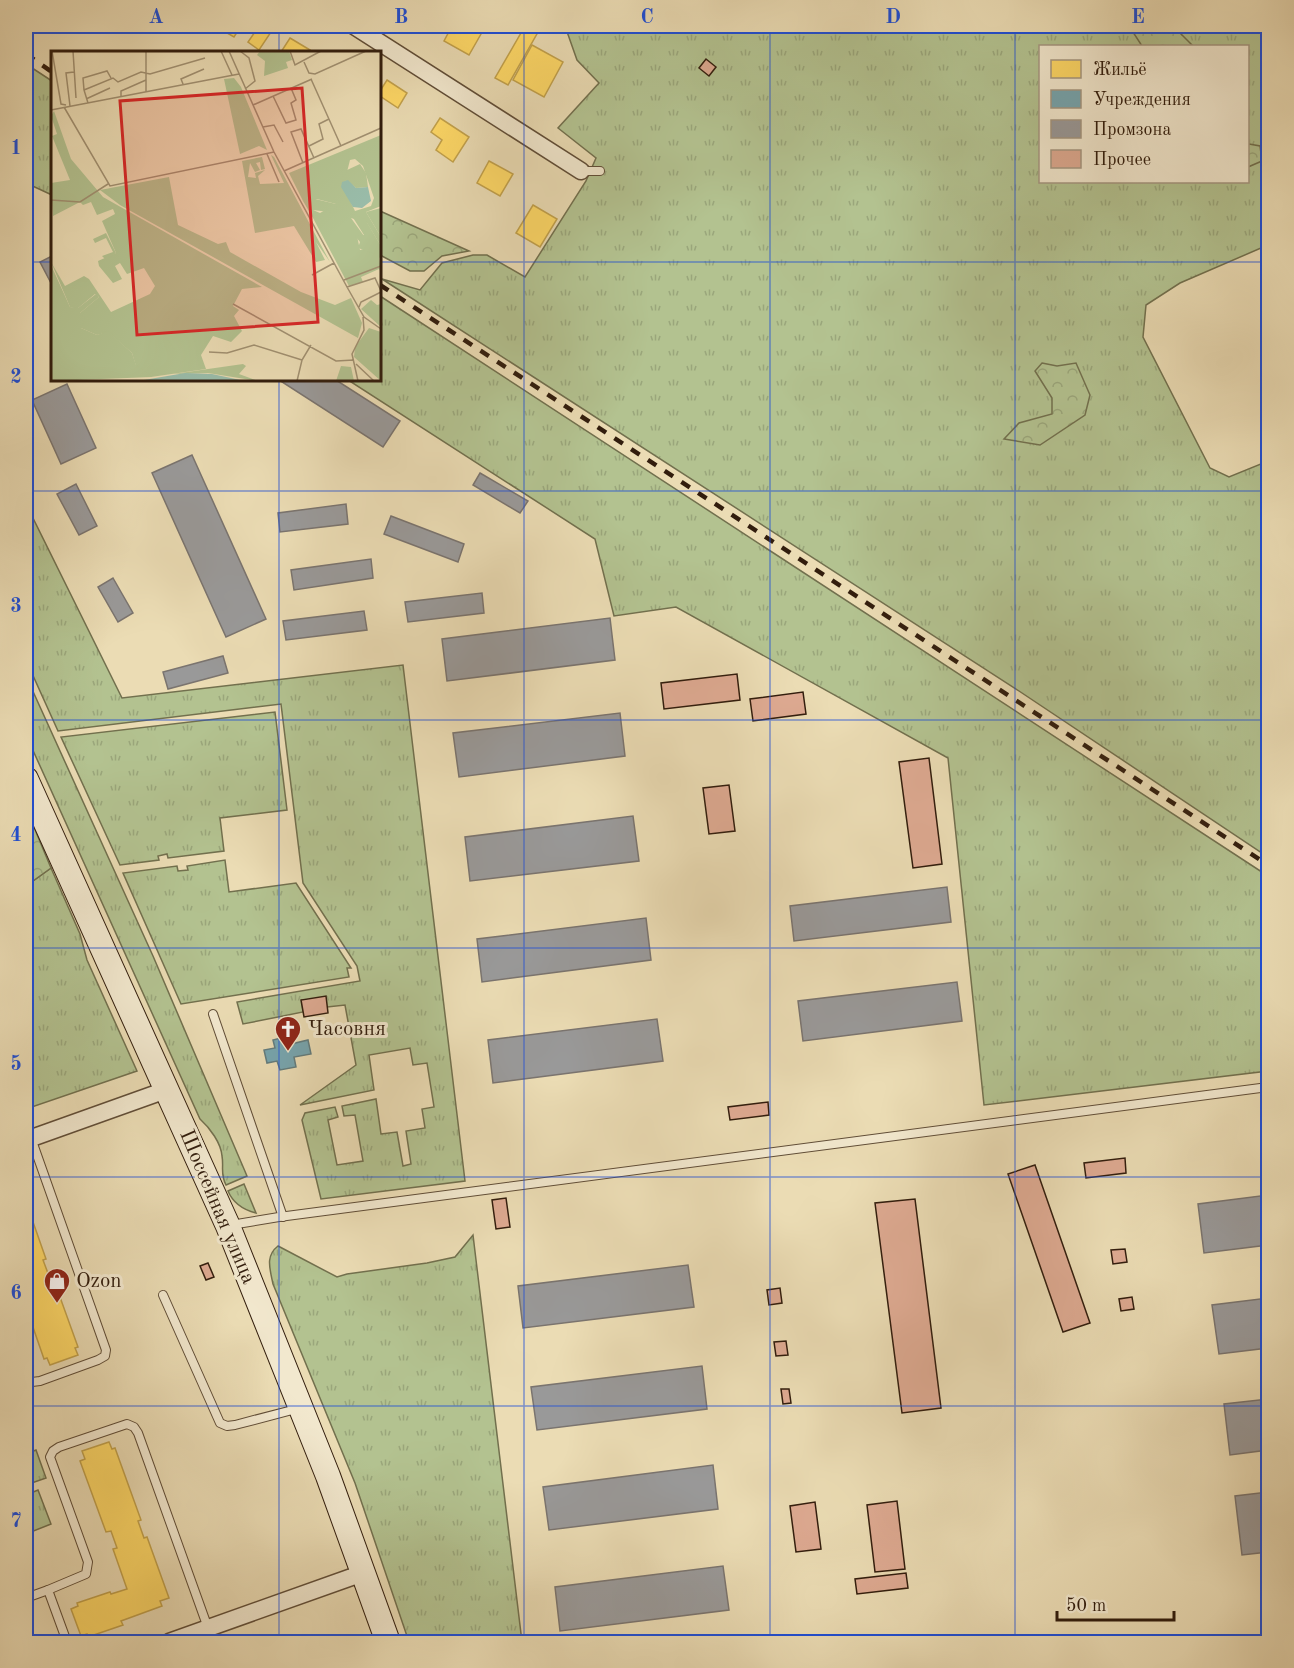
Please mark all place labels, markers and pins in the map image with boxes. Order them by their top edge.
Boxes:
church icon: Часовня [273,1014,303,1052]
place label: Часовня [308,1019,386,1040]
shop icon: Ozon [42,1266,72,1304]
place label: Ozon [76,1271,122,1292]

